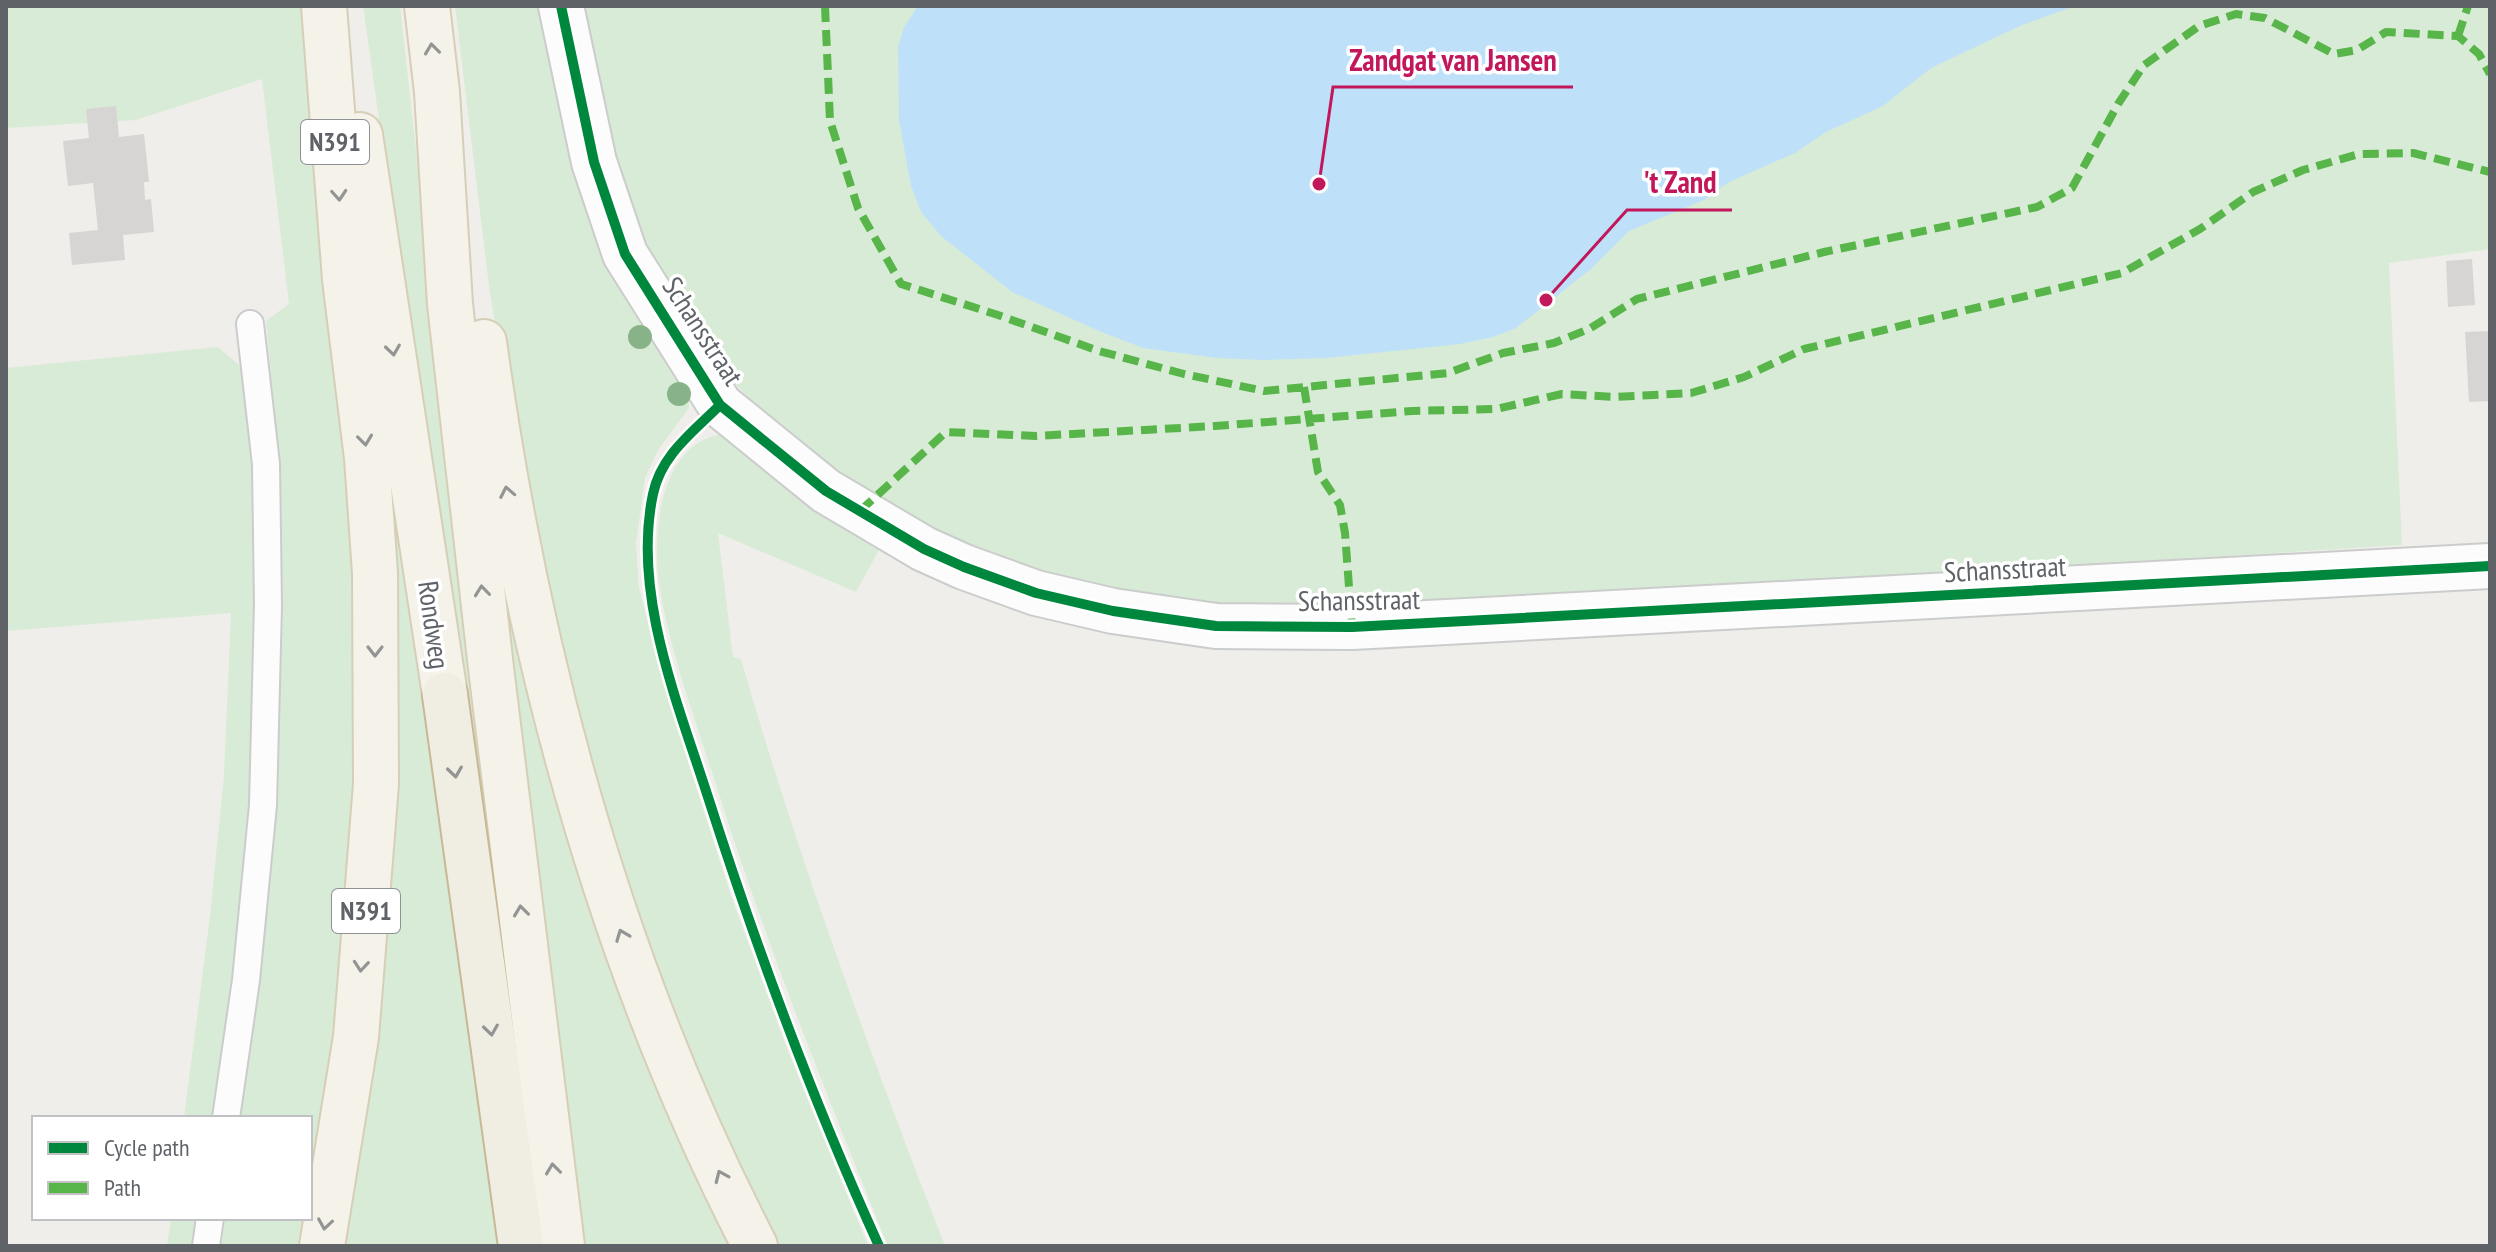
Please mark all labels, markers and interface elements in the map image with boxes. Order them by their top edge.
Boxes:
callout: Zandgat van Jansen [1333,33,1573,87]
text: Zandgat van Jansen [1349,40,1557,79]
one-way arrow [424,42,441,56]
road number: N391 [301,120,369,164]
callout: 't Zand [1627,156,1732,210]
text: 't Zand [1643,162,1717,201]
one-way arrow [330,189,347,202]
street label: Schansstraat [655,269,752,392]
one-way arrow [384,343,401,357]
one-way arrow [356,433,373,447]
one-way arrow [499,486,516,500]
street label: Schansstraat [1943,547,2067,590]
street label: Rondweg [410,578,459,671]
street label: Schansstraat [1298,580,1421,619]
one-way arrow [474,584,491,597]
one-way arrow [366,645,384,658]
one-way arrow [447,766,464,779]
road number: N391 [332,889,400,933]
one-way arrow [513,904,530,917]
one-way arrow [615,929,632,943]
one-way arrow [353,960,370,973]
one-way arrow [482,1023,499,1037]
legend [32,1116,312,1220]
text: Cycle path [104,1132,190,1163]
one-way arrow [544,1162,561,1175]
one-way arrow [715,1169,731,1184]
text: Path [104,1172,141,1203]
one-way arrow [318,1217,335,1231]

